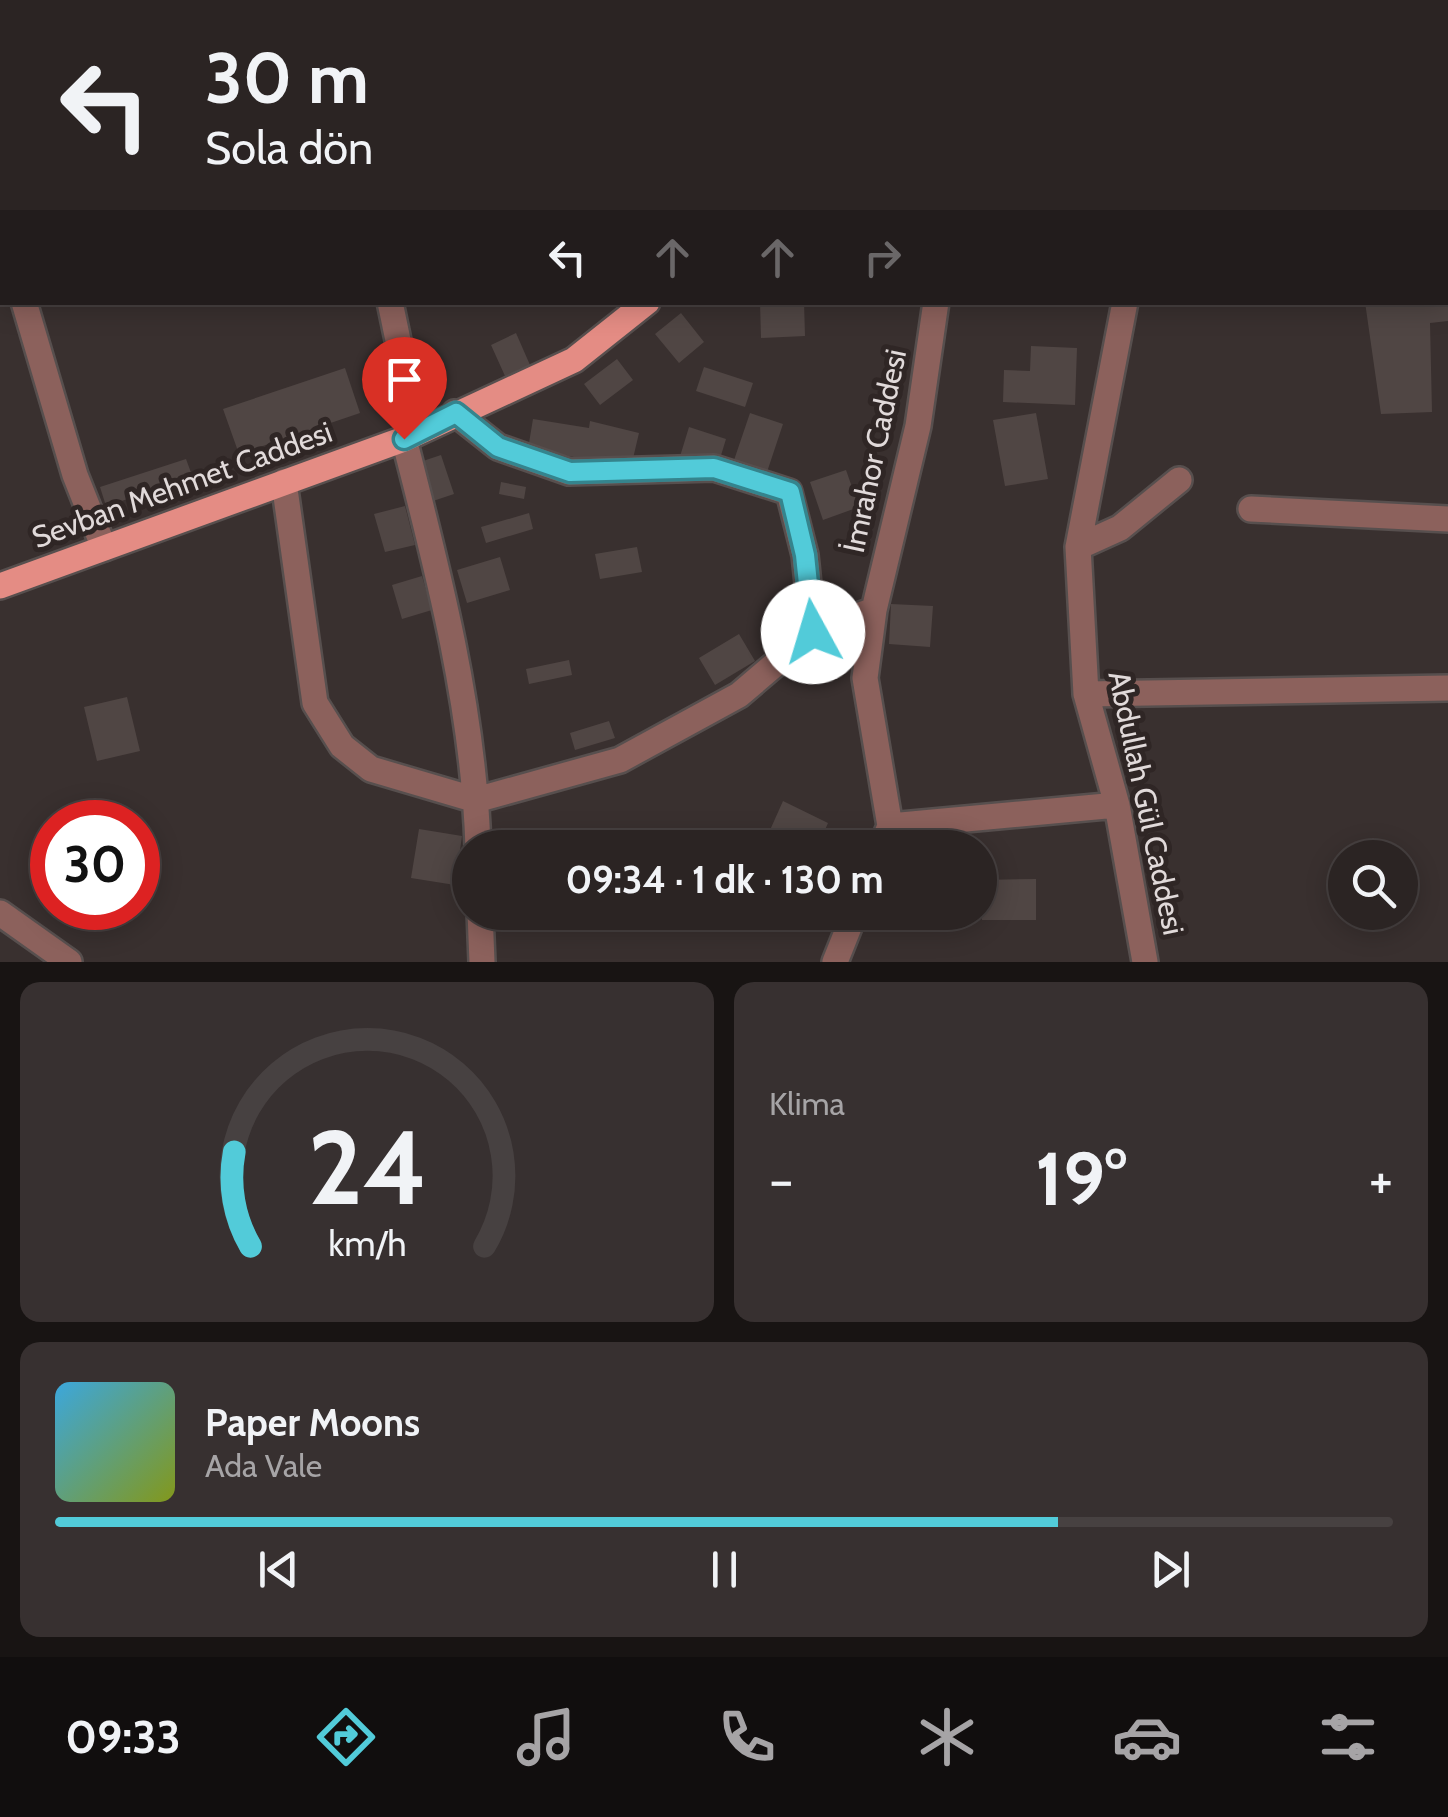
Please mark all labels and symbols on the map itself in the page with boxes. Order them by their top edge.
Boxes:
pin [362,337,447,440]
street label: İmrahor Caddesi [835,346,914,556]
street label: Sevban Mehmet Caddesi [27,413,337,556]
position arrow [761,580,865,684]
street label: Abdullah Gül Caddesi [1100,668,1193,938]
speed limit sign: 30 [30,800,160,930]

